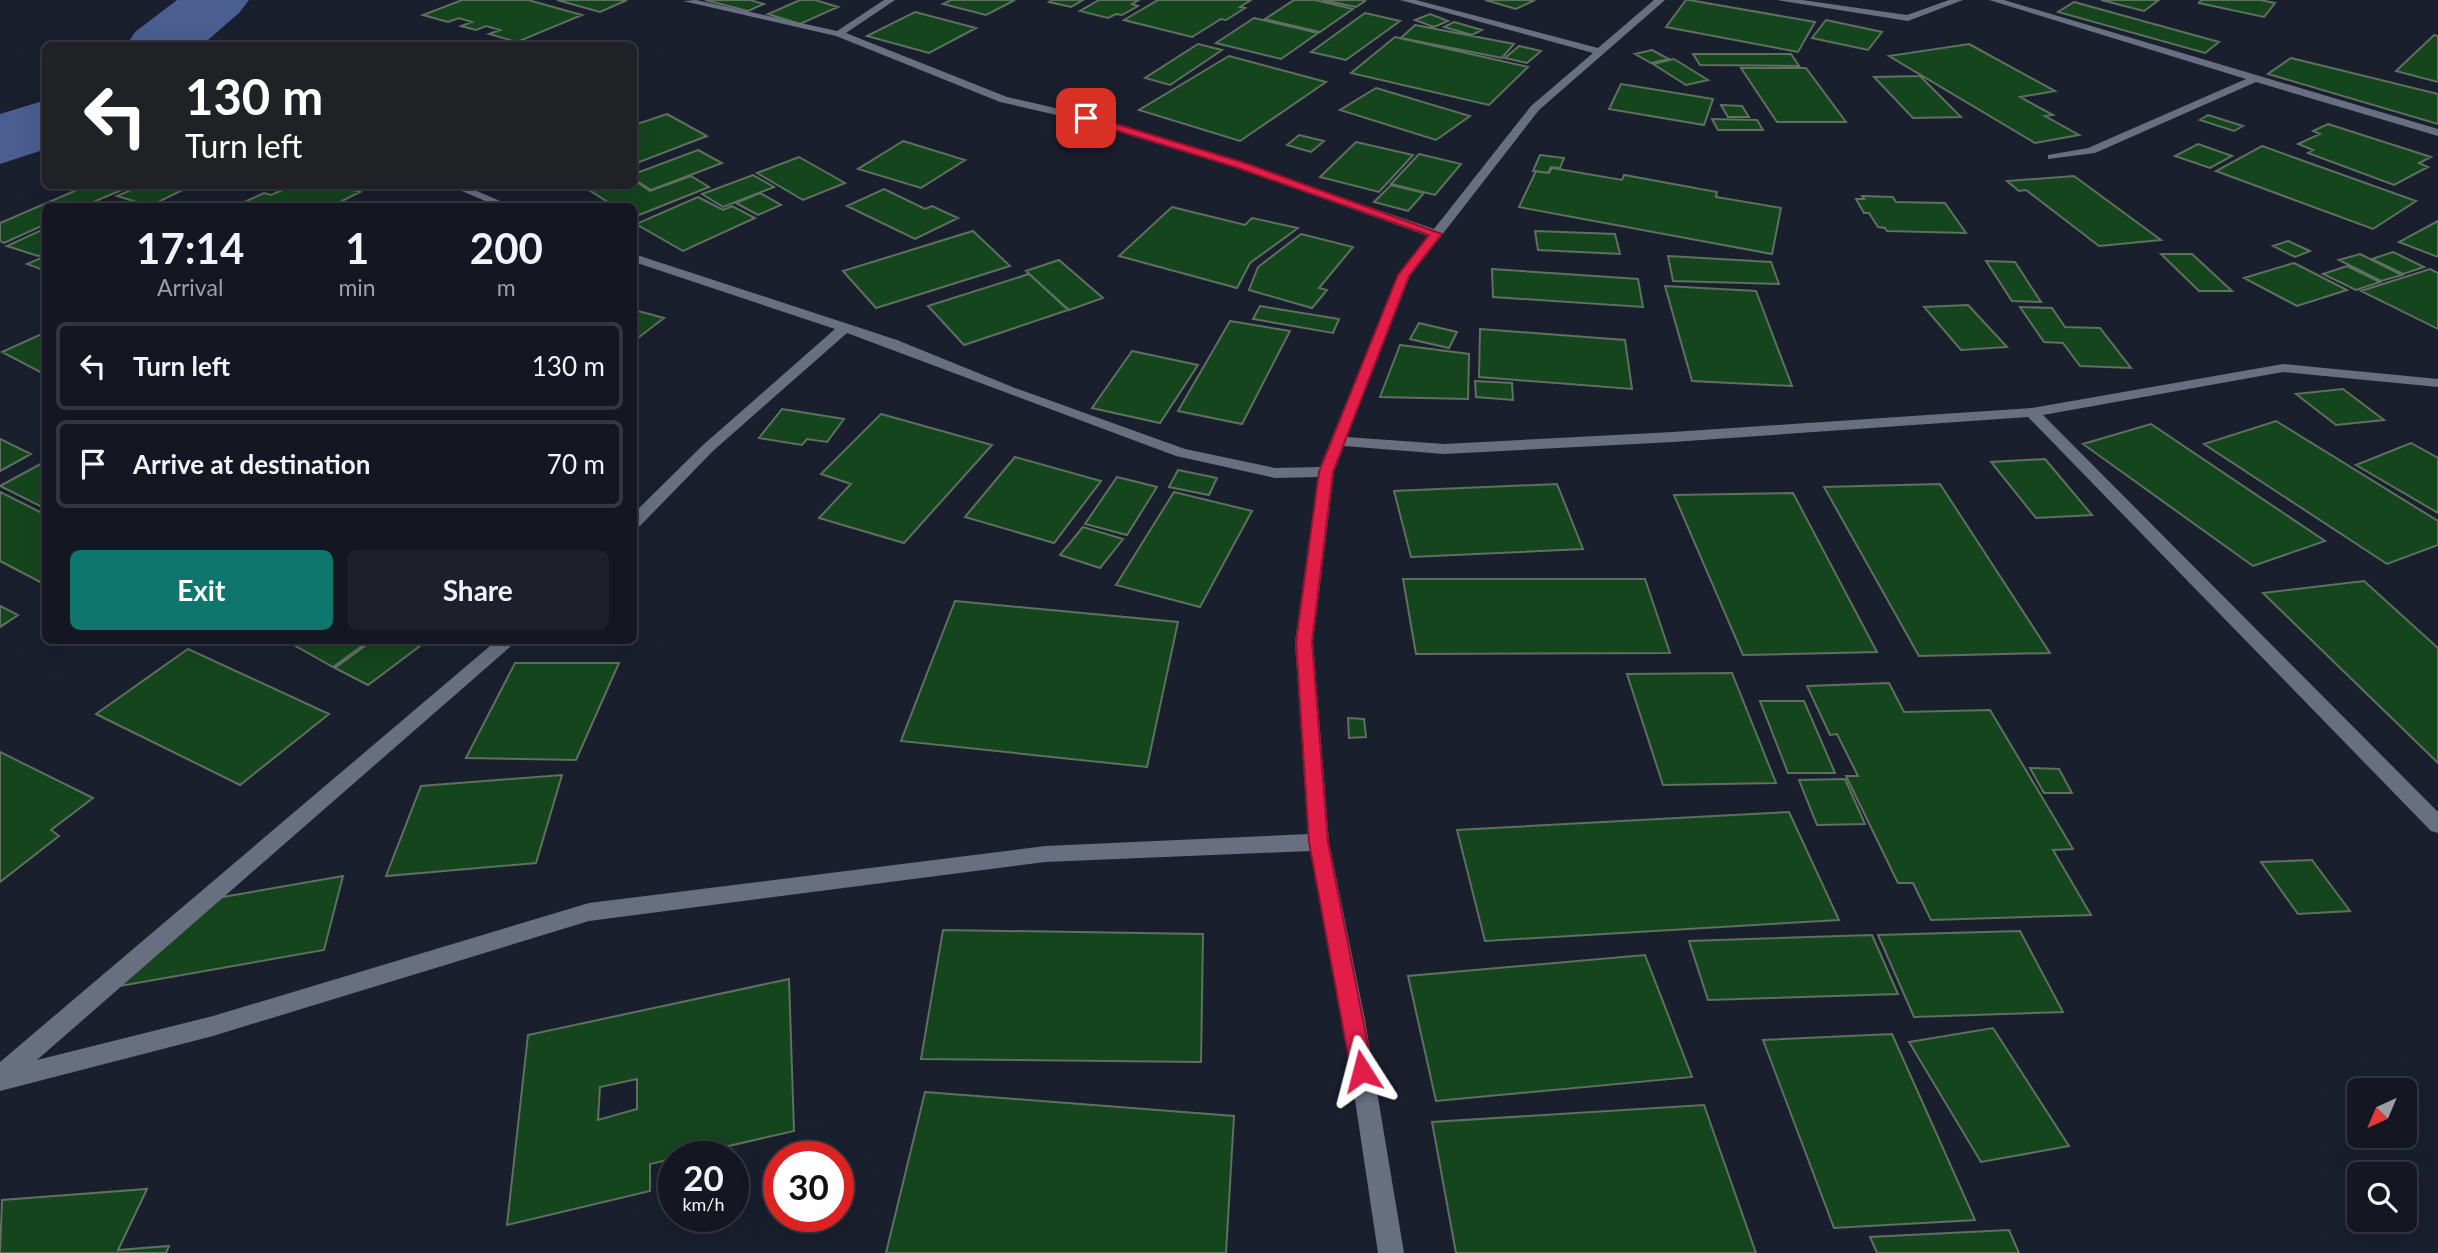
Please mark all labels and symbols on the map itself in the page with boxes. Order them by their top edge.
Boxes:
pin [1056,88,1116,148]
position arrow [1325,1034,1399,1108]
north arrow [2347,1078,2417,1148]
speed limit sign: 30 [763,1141,854,1232]

